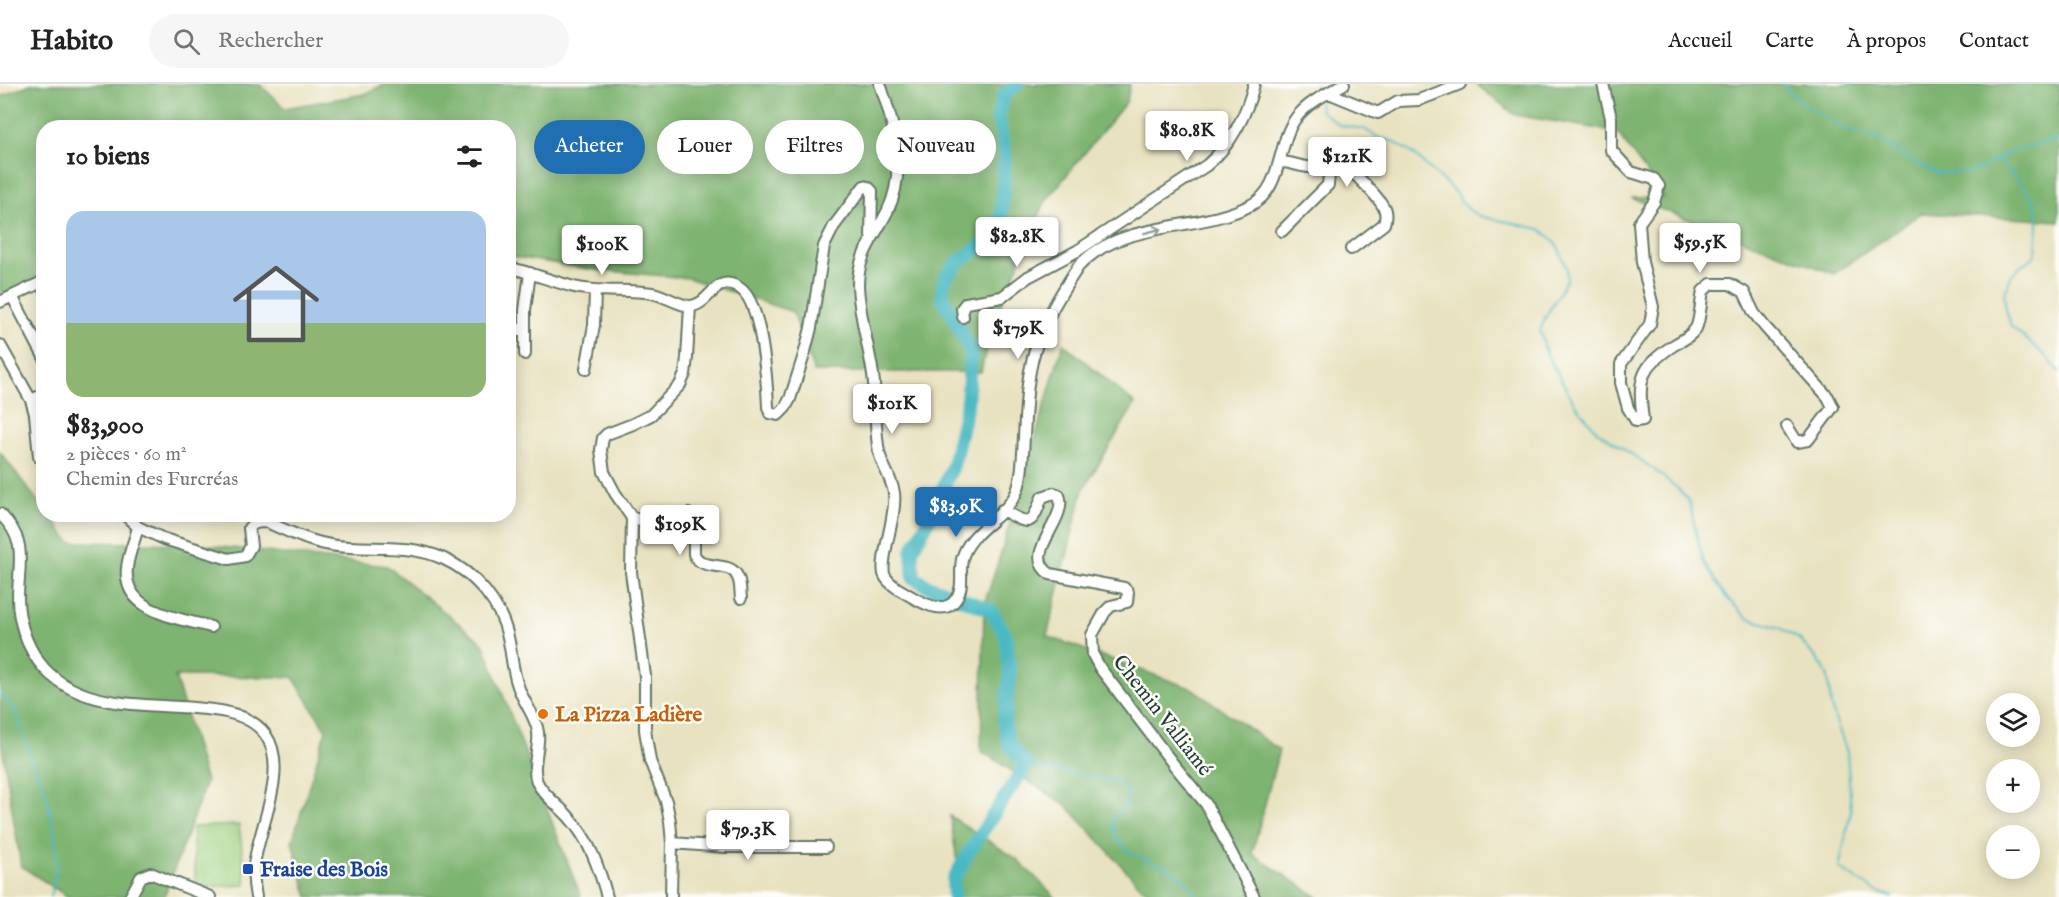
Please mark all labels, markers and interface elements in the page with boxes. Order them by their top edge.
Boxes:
search box [149,14,569,68]
text: Habito [30,24,113,59]
icon: search [170,25,203,58]
text: Rechercher [218,27,323,55]
text: Accueil [1668,28,1732,55]
text: Carte [1765,28,1814,55]
text: À propos [1847,28,1926,55]
text: Contact [1959,28,2029,55]
pin: $80.8K [1138,111,1236,162]
text: $80.8K [1159,118,1215,143]
chip: Acheter [534,120,645,174]
chip: Louer [657,120,753,174]
chip: Filtres [765,120,864,174]
chip: Nouveau [876,120,996,174]
pin: $121K [1305,137,1389,188]
text: 10 biens [66,140,150,173]
icon: filters [453,140,486,173]
text: $121K [1322,144,1372,169]
pin: $82.8K [968,217,1066,268]
pin: $59.5K [1651,223,1749,274]
text: $82.8K [990,224,1044,249]
one-way arrow [1144,224,1163,236]
pin: $100K [560,225,644,276]
text: $59.5K [1673,230,1727,255]
text: $100K [576,232,628,257]
icon: home [222,250,330,358]
pin: $179K [976,309,1060,360]
text: $179K [992,316,1044,341]
pin: $101K [850,384,934,435]
text: $101K [867,391,917,416]
text: $83,900 [66,409,144,442]
text: 2 pièces · 60 m² [66,442,187,467]
text: Chemin des Furcréas [66,467,238,492]
pin: $83.9K [907,487,1005,538]
text: $83.9K [929,494,983,519]
pin: $109K [638,505,722,556]
text: $109K [654,512,706,537]
street label: Chemin Valliamé [1106,650,1218,782]
map controls [1986,693,2040,879]
button: layers [1986,693,2040,747]
place label: La Pizza Ladière [555,702,703,729]
marker: La Pizza Ladière [536,707,550,721]
button: + [1986,759,2040,813]
pin: $79.3K [699,810,797,861]
text: $79.3K [720,817,776,842]
button: − [1986,825,2040,879]
place label: Fraise des Bois [260,857,388,884]
marker: Fraise des Bois [241,862,255,876]

